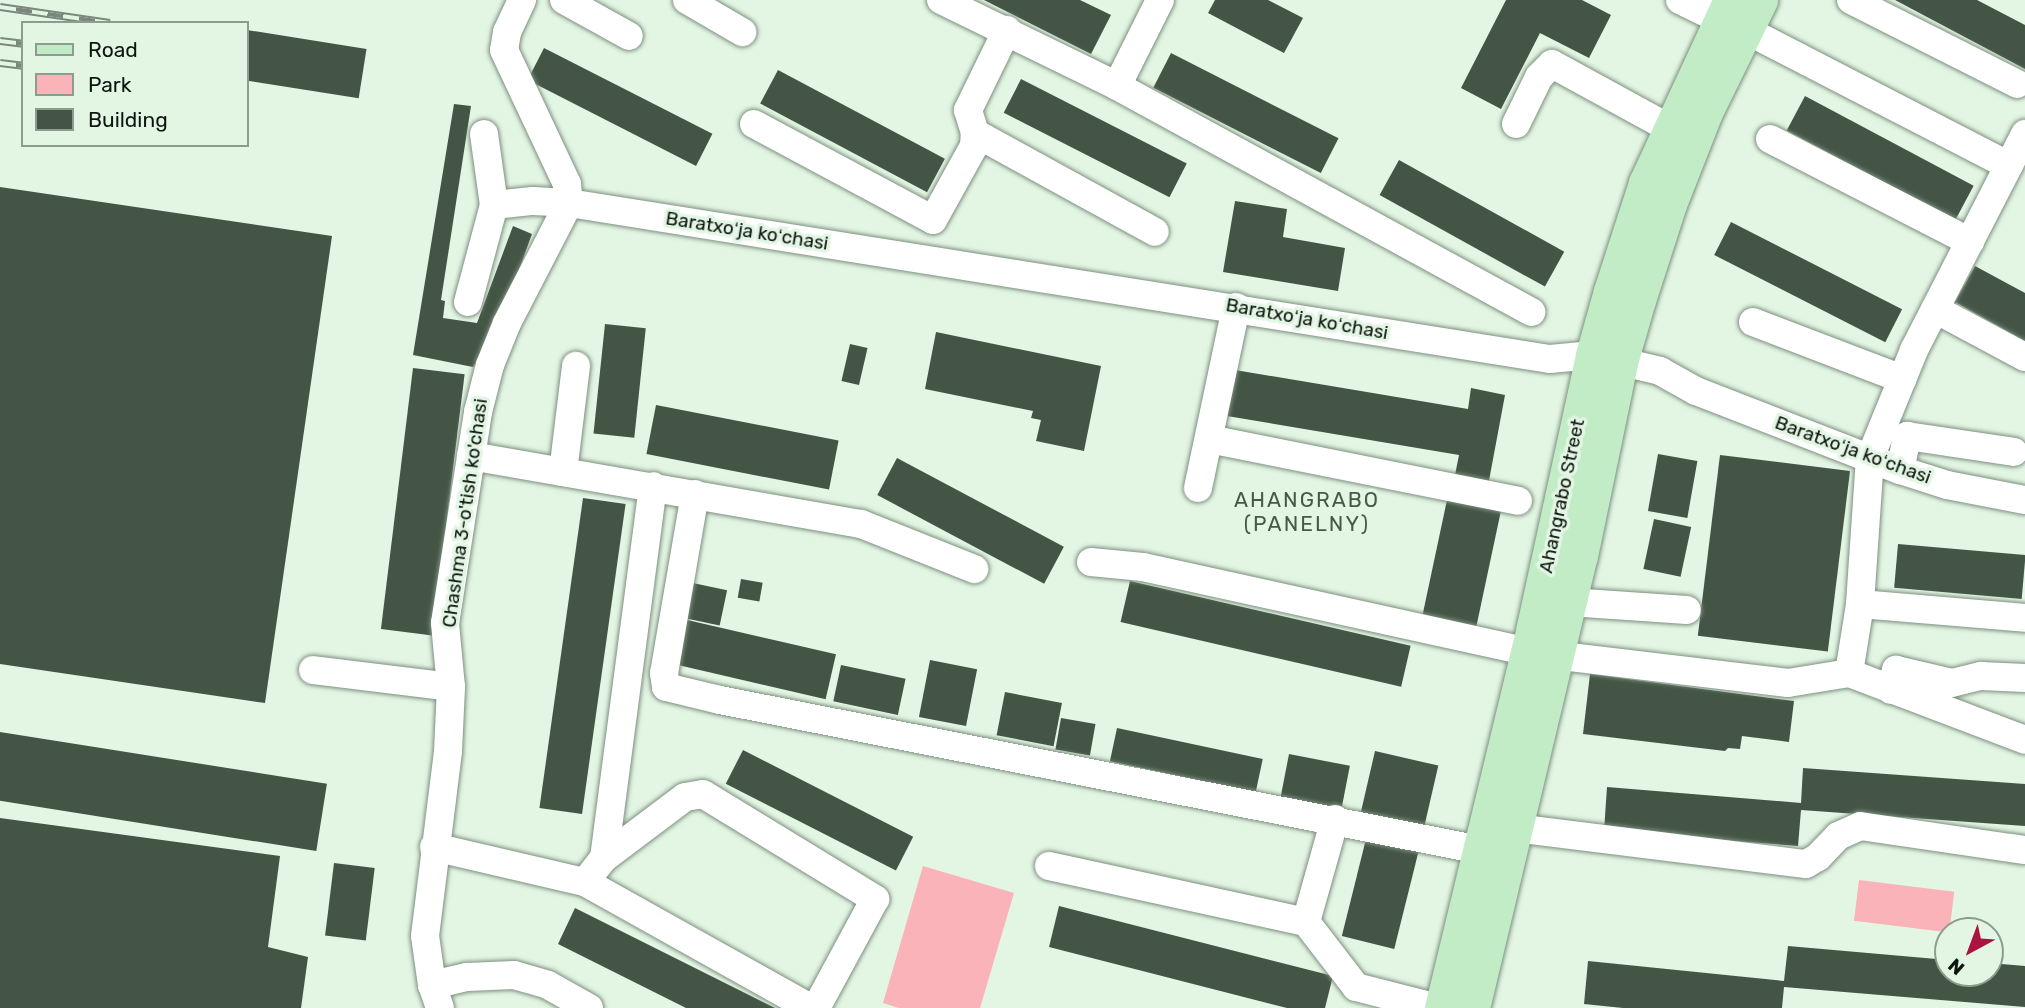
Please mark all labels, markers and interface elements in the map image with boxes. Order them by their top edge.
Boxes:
legend [21,21,248,147]
text: Road [88,37,138,62]
text: Park [88,72,132,97]
text: Building [88,107,168,132]
street label: Baratxoʻja koʻchasi [664,207,830,255]
street label: Baratxoʻja koʻchasi [1224,293,1390,345]
street label: Chashma 3-o'tish ko'chasi [438,397,492,629]
street label: Baratxoʻja koʻchasi [1772,411,1934,489]
street label: Ahangrabo Street [1535,417,1589,575]
district label: AHANGRABO (PANELNY) [1235,487,1379,537]
north arrow [1934,917,2004,987]
text: N [1944,954,1969,980]

